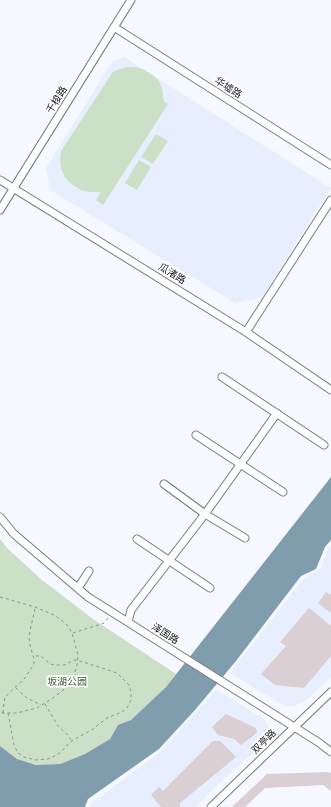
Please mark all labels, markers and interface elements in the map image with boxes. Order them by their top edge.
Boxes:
street label: 华墟路 [212,75,244,101]
street label: 千梭路 [44,84,70,116]
street label: 瓜渚路 [156,261,188,287]
street label: 泽国路 [149,621,181,647]
park label: 坂湖公园 [47,676,87,688]
street label: 双亭路 [249,727,279,757]

